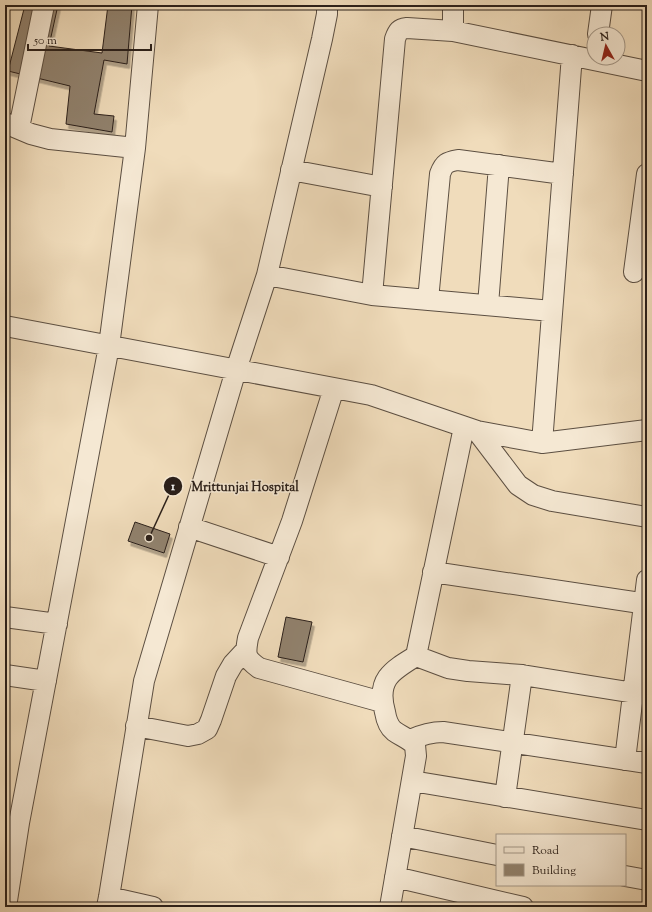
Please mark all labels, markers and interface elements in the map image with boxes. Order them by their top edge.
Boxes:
scale bar [28,26,151,52]
north arrow [586,26,626,66]
text: N [598,29,610,46]
text: 50 m [33,32,57,50]
callout: Mrittunjai Hospital [163,474,307,499]
text: 1 [170,478,176,496]
text: Mrittunjai Hospital [191,479,299,497]
legend [496,834,626,886]
text: Road [532,842,559,860]
text: Building [532,862,576,880]

